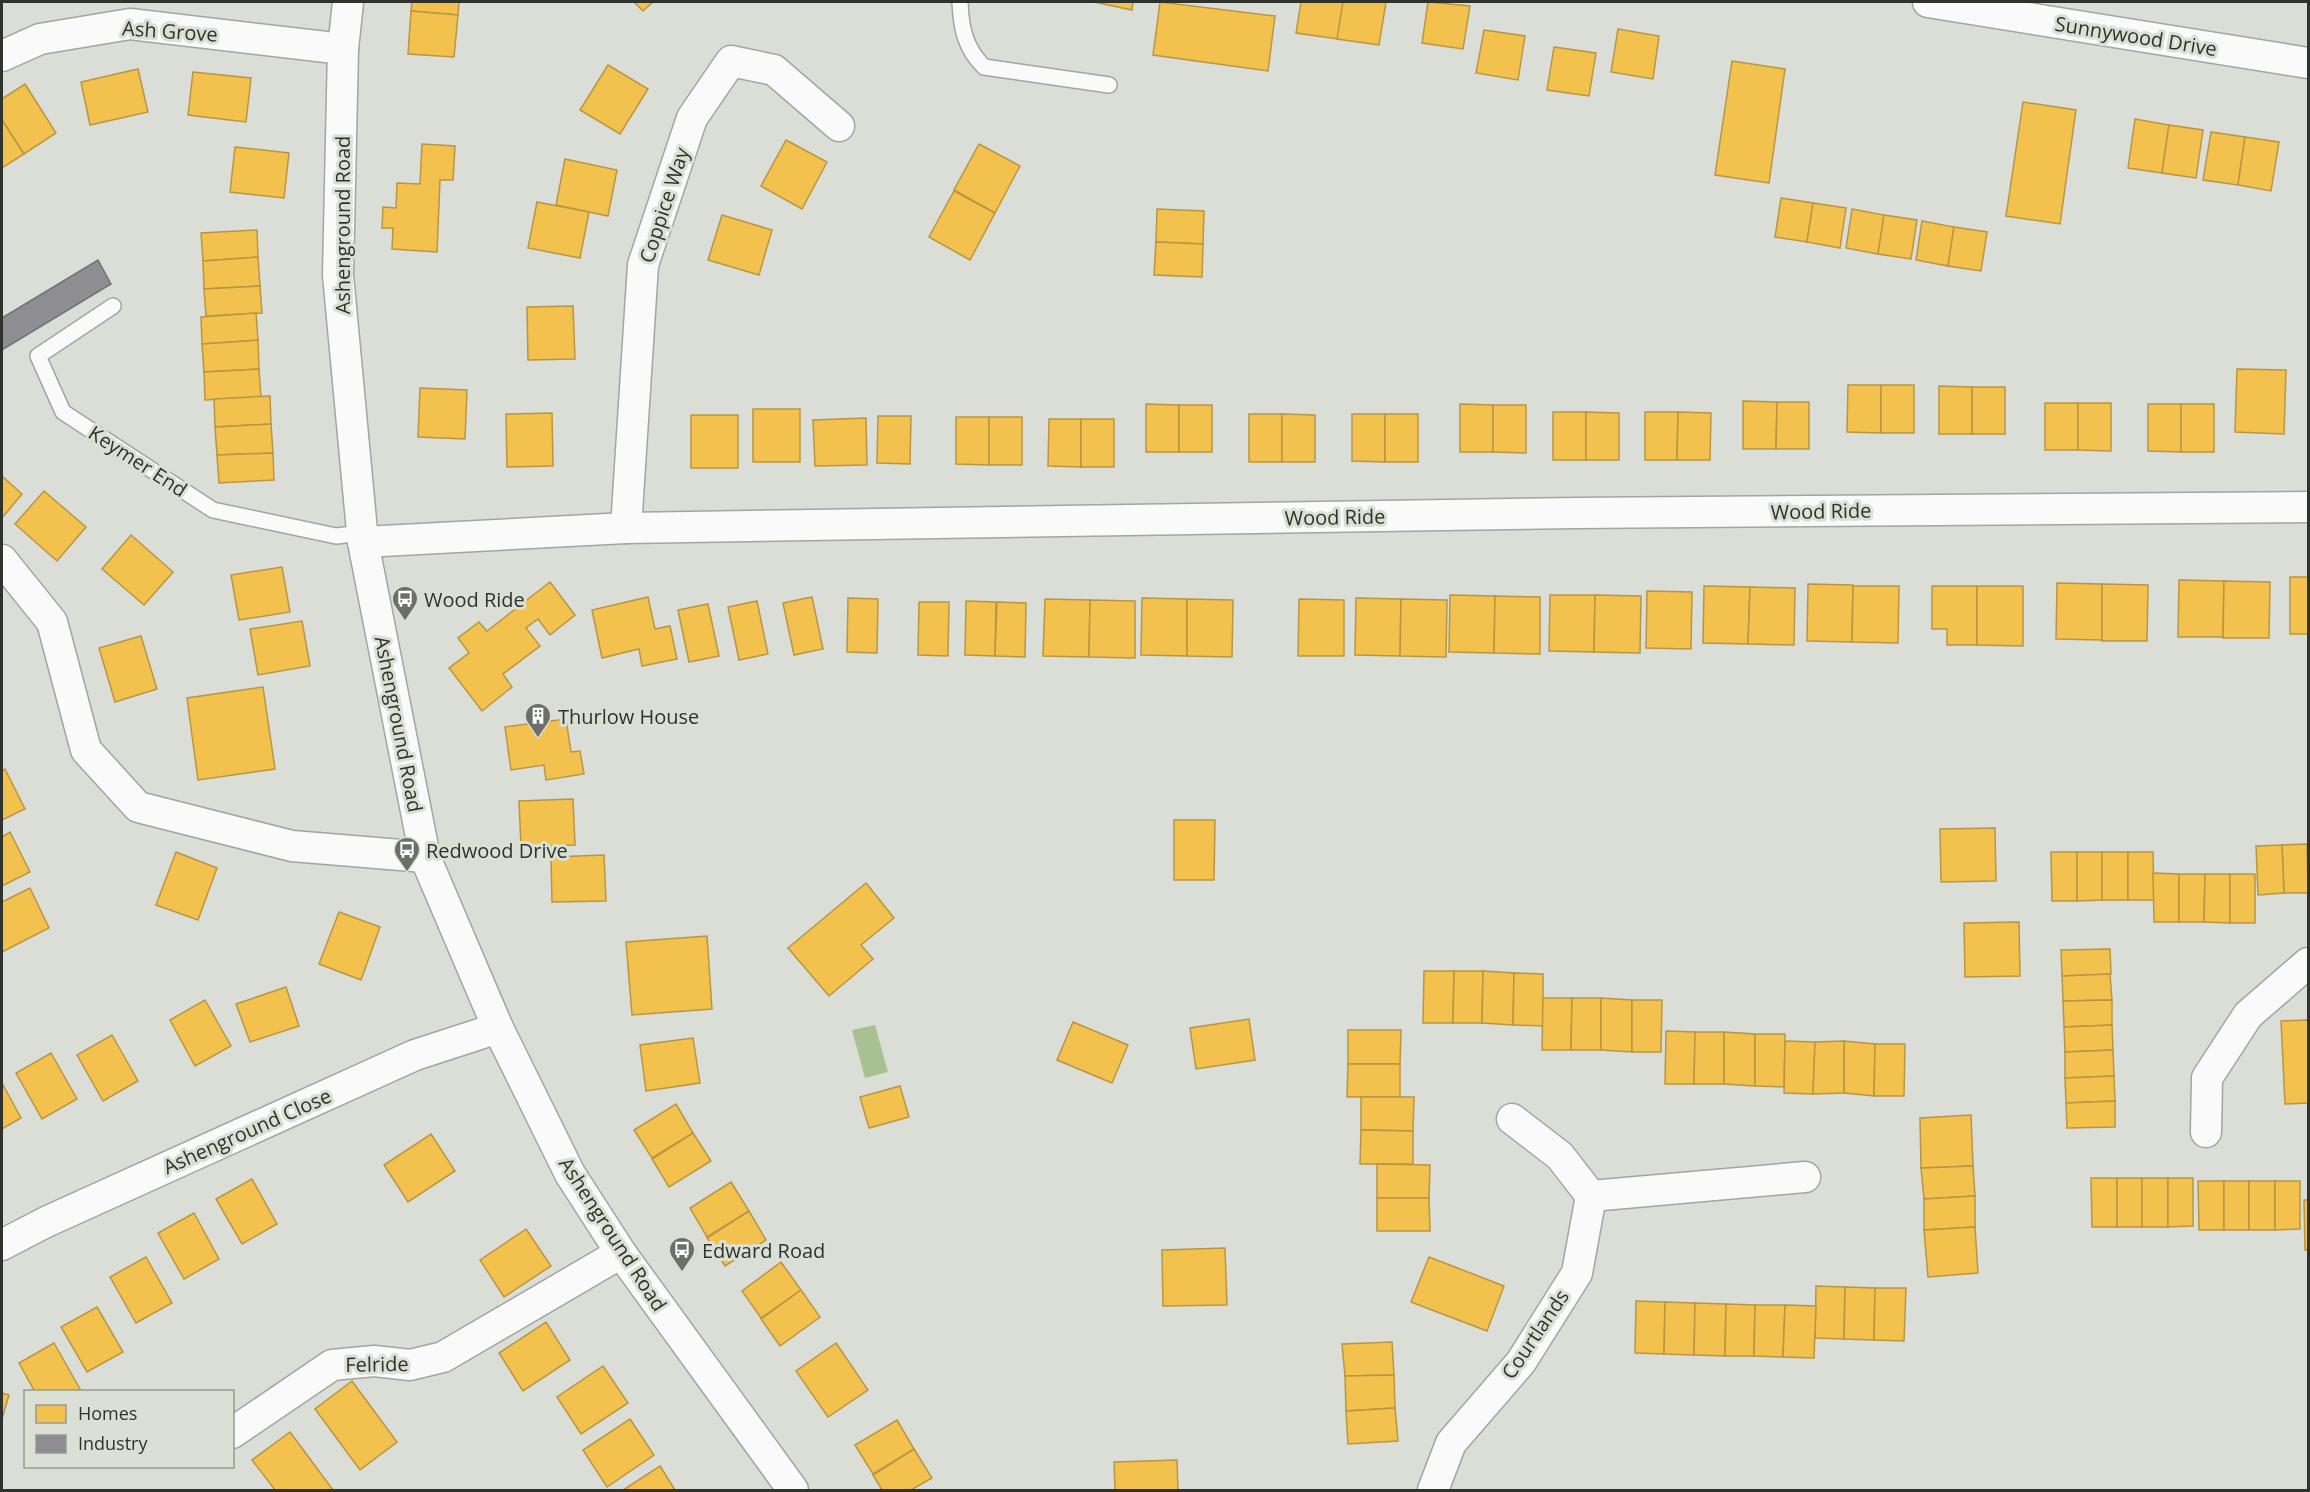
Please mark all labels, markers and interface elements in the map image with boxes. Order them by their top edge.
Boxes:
street label: Sunnywood Drive [2053,10,2219,62]
street label: Ash Grove [121,14,219,48]
street label: Ashenground Road [329,136,356,314]
street label: Coppice Way [633,143,696,266]
street label: Keymer End [84,419,192,503]
street label: Wood Ride [1770,497,1872,525]
street label: Wood Ride [1284,503,1386,531]
bus stop icon: Wood Ride [390,584,420,622]
place label: Wood Ride [424,586,525,613]
street label: Ashenground Road [369,634,429,814]
building icon: Thurlow House [523,701,553,739]
place label: Thurlow House [558,703,699,730]
bus stop icon: Redwood Drive [392,835,422,873]
place label: Redwood Drive [426,837,568,864]
street label: Ashenground Close [159,1082,335,1180]
street label: Ashenground Road [553,1152,673,1316]
bus stop icon: Edward Road [667,1235,697,1273]
place label: Edward Road [702,1237,825,1264]
street label: Courtlands [1495,1284,1575,1384]
street label: Felride [345,1350,409,1378]
legend [24,1390,234,1468]
text: Homes [78,1401,137,1425]
text: Industry [78,1431,148,1455]

